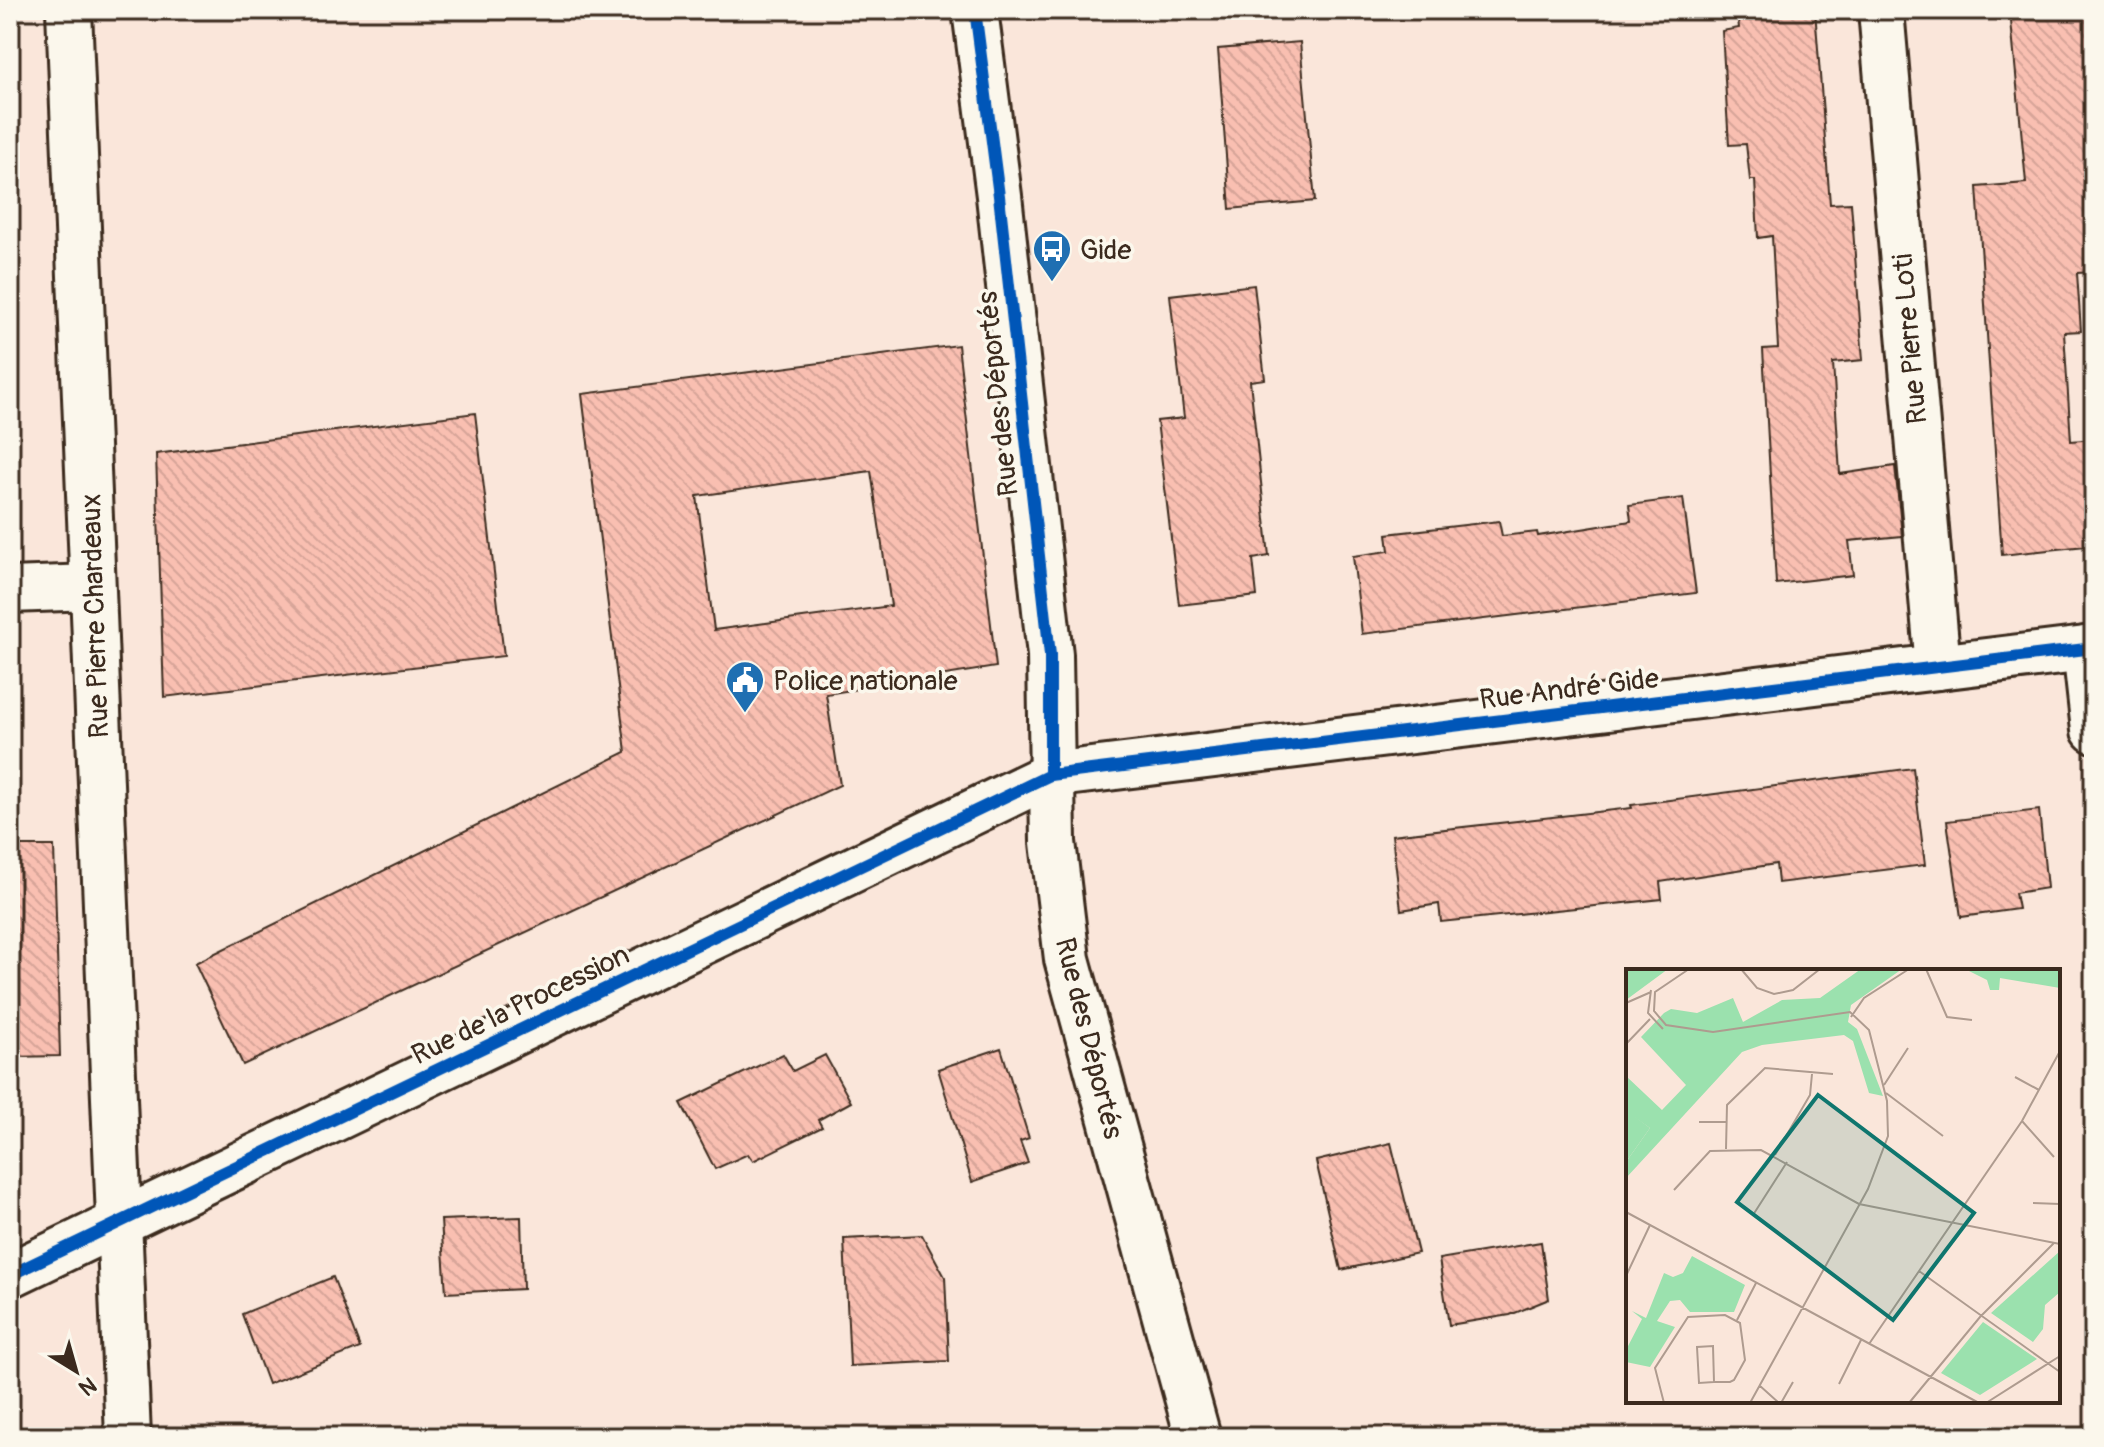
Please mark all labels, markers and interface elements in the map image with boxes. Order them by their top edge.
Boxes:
bus stop icon: Gide [1031,228,1073,283]
place label: Gide [1080,233,1132,268]
street label: Rue Pierre Loti [1886,252,1935,425]
street label: Rue des Déportés [970,289,1027,498]
street label: Rue Pierre Chardeaux [74,493,117,739]
public building icon: Police nationale [724,659,766,714]
street label: Rue André Gide [1478,661,1661,718]
place label: Police nationale [773,664,958,699]
street label: Rue des Déportés [1047,934,1131,1143]
street label: Rue de la Procession [406,937,635,1073]
inset map [1626,969,2060,1403]
north arrow [36,1331,116,1411]
text: N [73,1371,102,1402]

